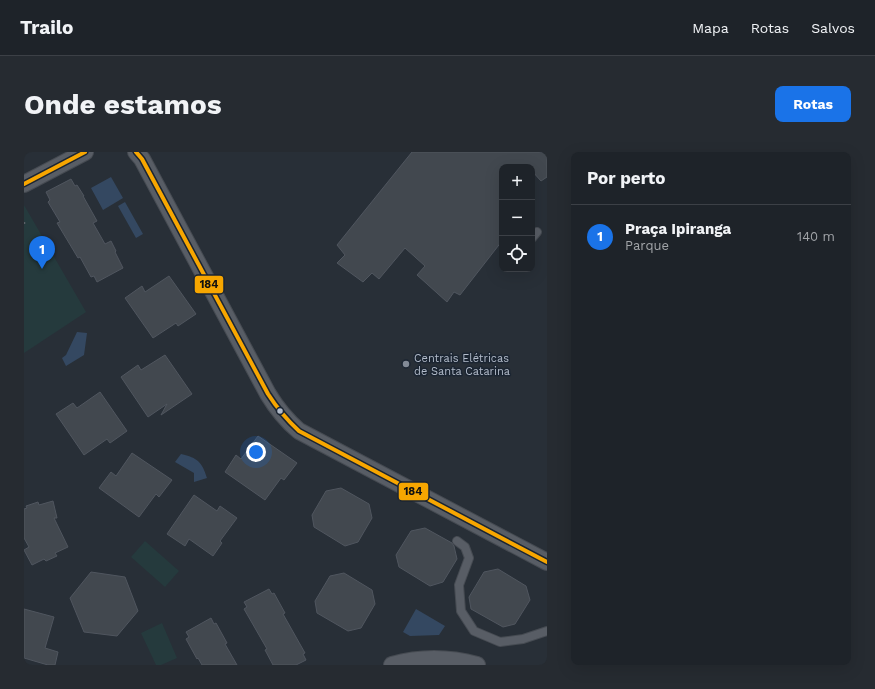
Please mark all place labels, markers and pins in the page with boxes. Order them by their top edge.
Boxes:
pin: 1 [29,236,55,269]
place label: Centrais Elétricas de Santa Catarina [414,352,510,378]
marker: Centrais Elétricas de Santa Catarina [401,359,411,369]
unlabelled marker [275,406,285,416]

